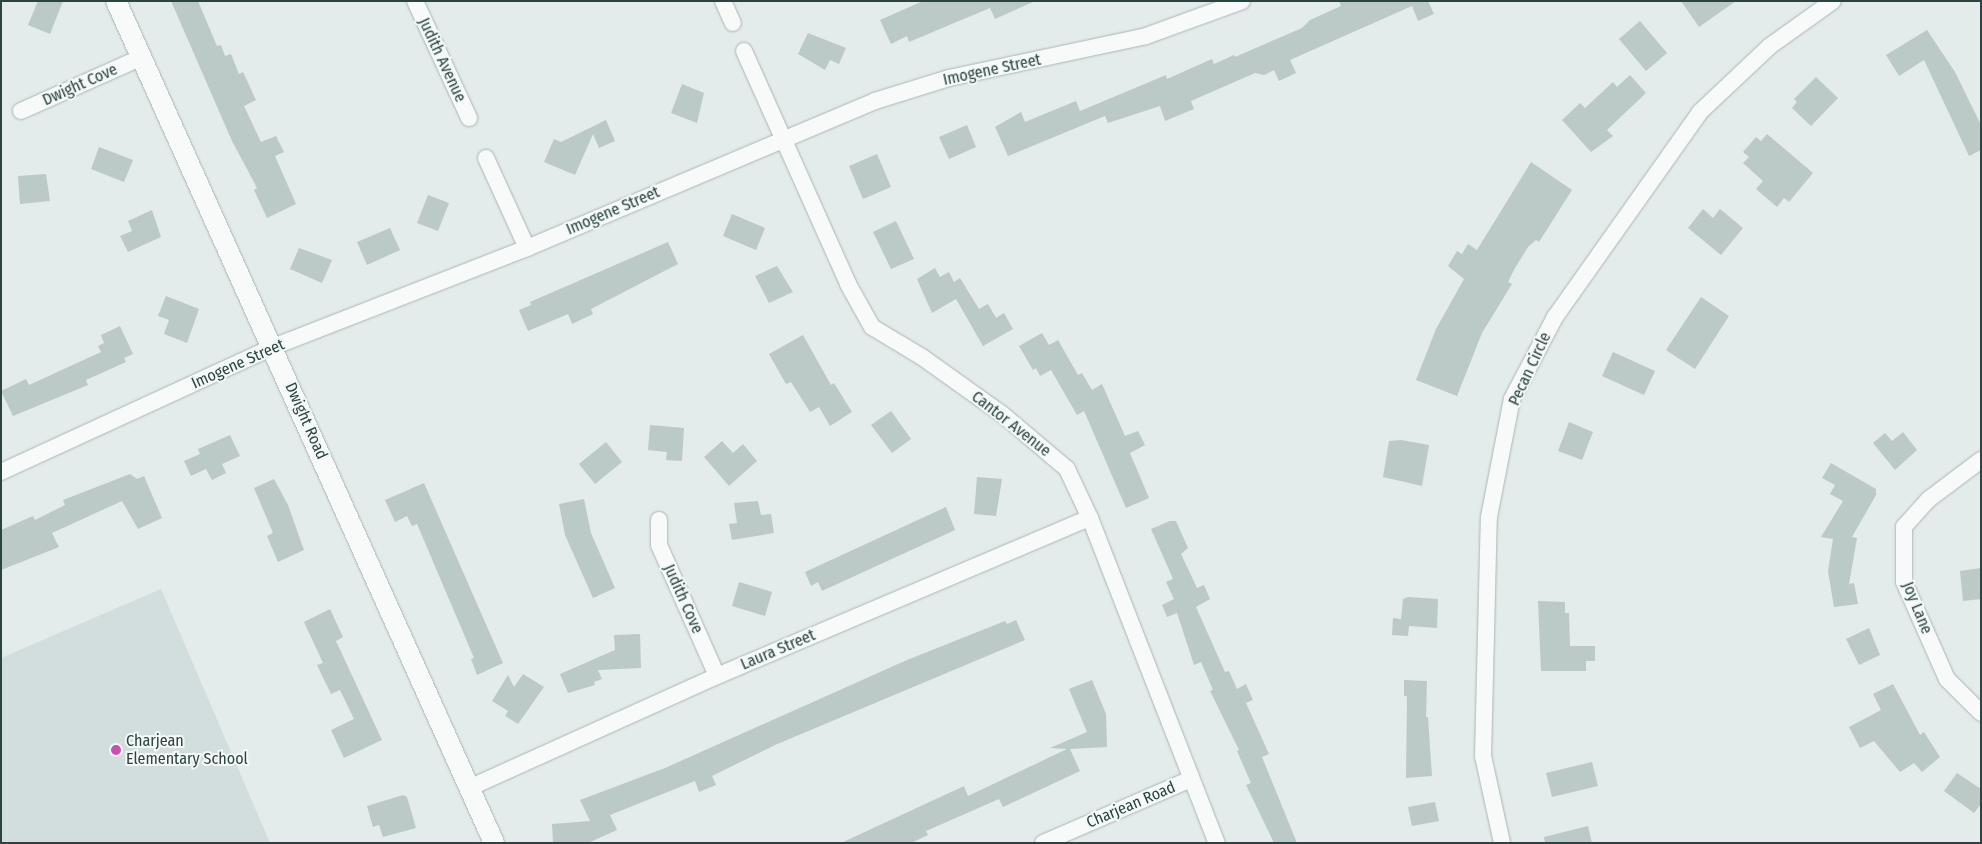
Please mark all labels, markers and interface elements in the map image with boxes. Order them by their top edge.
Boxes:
street label: Judith Avenue [414,15,470,105]
street label: Imogene Street [941,50,1043,90]
street label: Dwight Cove [40,60,120,110]
street label: Imogene Street [563,183,663,239]
street label: Pecan Circle [1505,329,1555,409]
street label: Imogene Street [189,335,287,393]
street label: Dwight Road [281,380,331,462]
street label: Cantor Avenue [968,387,1054,461]
street label: Judith Cove [659,561,707,637]
street label: Joy Lane [1898,579,1936,637]
street label: Laura Street [738,626,818,674]
place label: Charjean Elementary School [126,731,248,769]
marker: Charjean Elementary School [110,744,122,756]
street label: Charjean Road [1084,778,1178,832]

